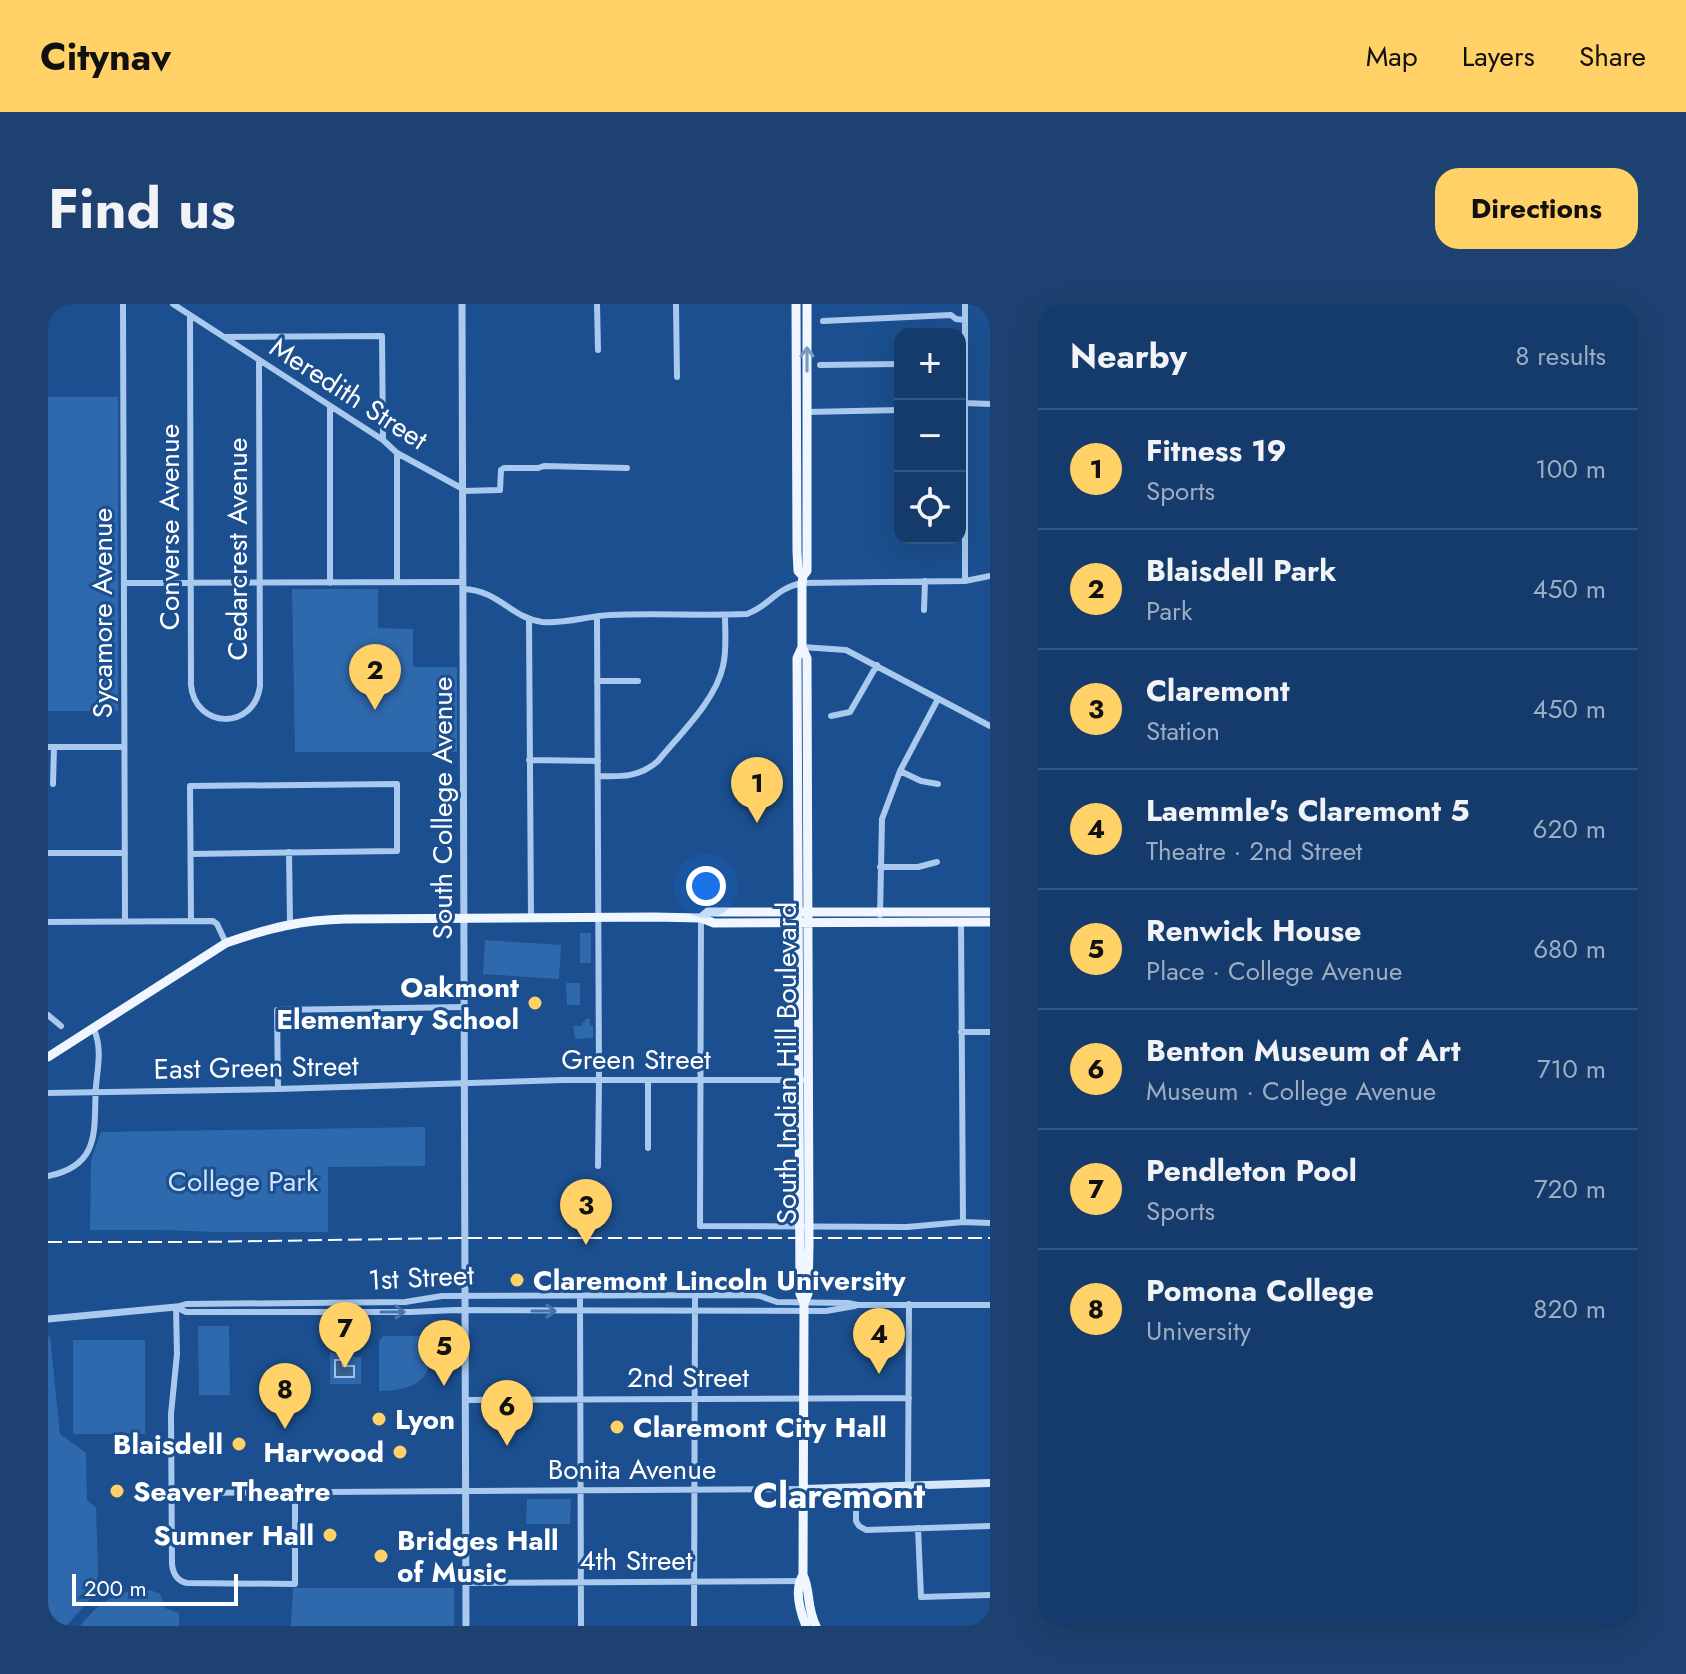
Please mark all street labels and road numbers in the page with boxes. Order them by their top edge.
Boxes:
street label: Meredith Street [262,327,436,460]
street label: Converse Avenue [149,424,190,630]
street label: Cedarcrest Avenue [217,438,258,660]
street label: Sycamore Avenue [82,508,123,718]
street label: South College Avenue [422,677,463,939]
street label: South Indian Hill Boulevard [766,902,807,1224]
street label: Green Street [561,1039,711,1080]
street label: East Green Street [153,1045,359,1090]
street label: 1st Street [367,1254,475,1301]
street label: 2nd Street [627,1357,749,1398]
street label: Bonita Avenue [548,1449,716,1490]
street label: 4th Street [580,1540,693,1581]

